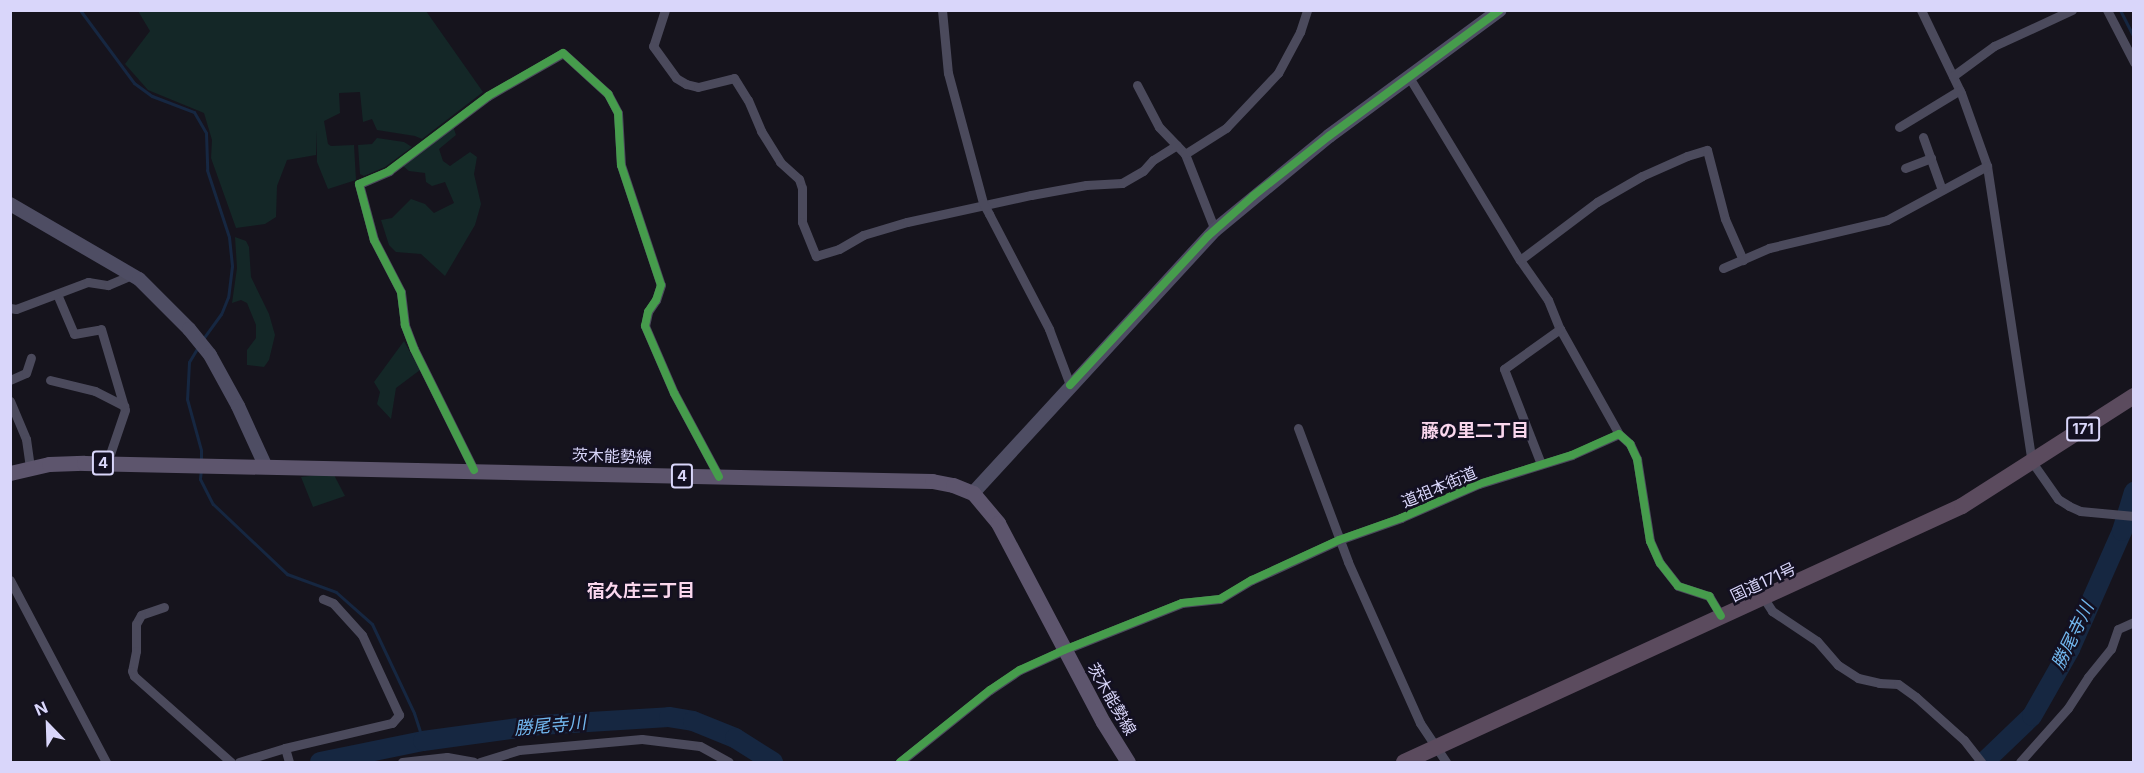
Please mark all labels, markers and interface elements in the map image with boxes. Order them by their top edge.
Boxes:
road number: 171 [2065,417,2101,441]
district label: 藤の里二丁目 [1421,420,1529,442]
street label: 茨木能勢線 [572,445,652,467]
road number: 4 [91,451,115,475]
street label: 道祖本街道 [1398,463,1480,511]
road number: 4 [670,464,694,488]
street label: 国道171号 [1727,558,1799,606]
district label: 宿久庄三丁目 [587,580,695,602]
water label: 勝尾寺川 [2048,599,2098,673]
street label: 茨木能勢線 [1084,660,1140,738]
north arrow [18,695,78,755]
text: N [31,697,50,720]
water label: 勝尾寺川 [513,712,587,740]

